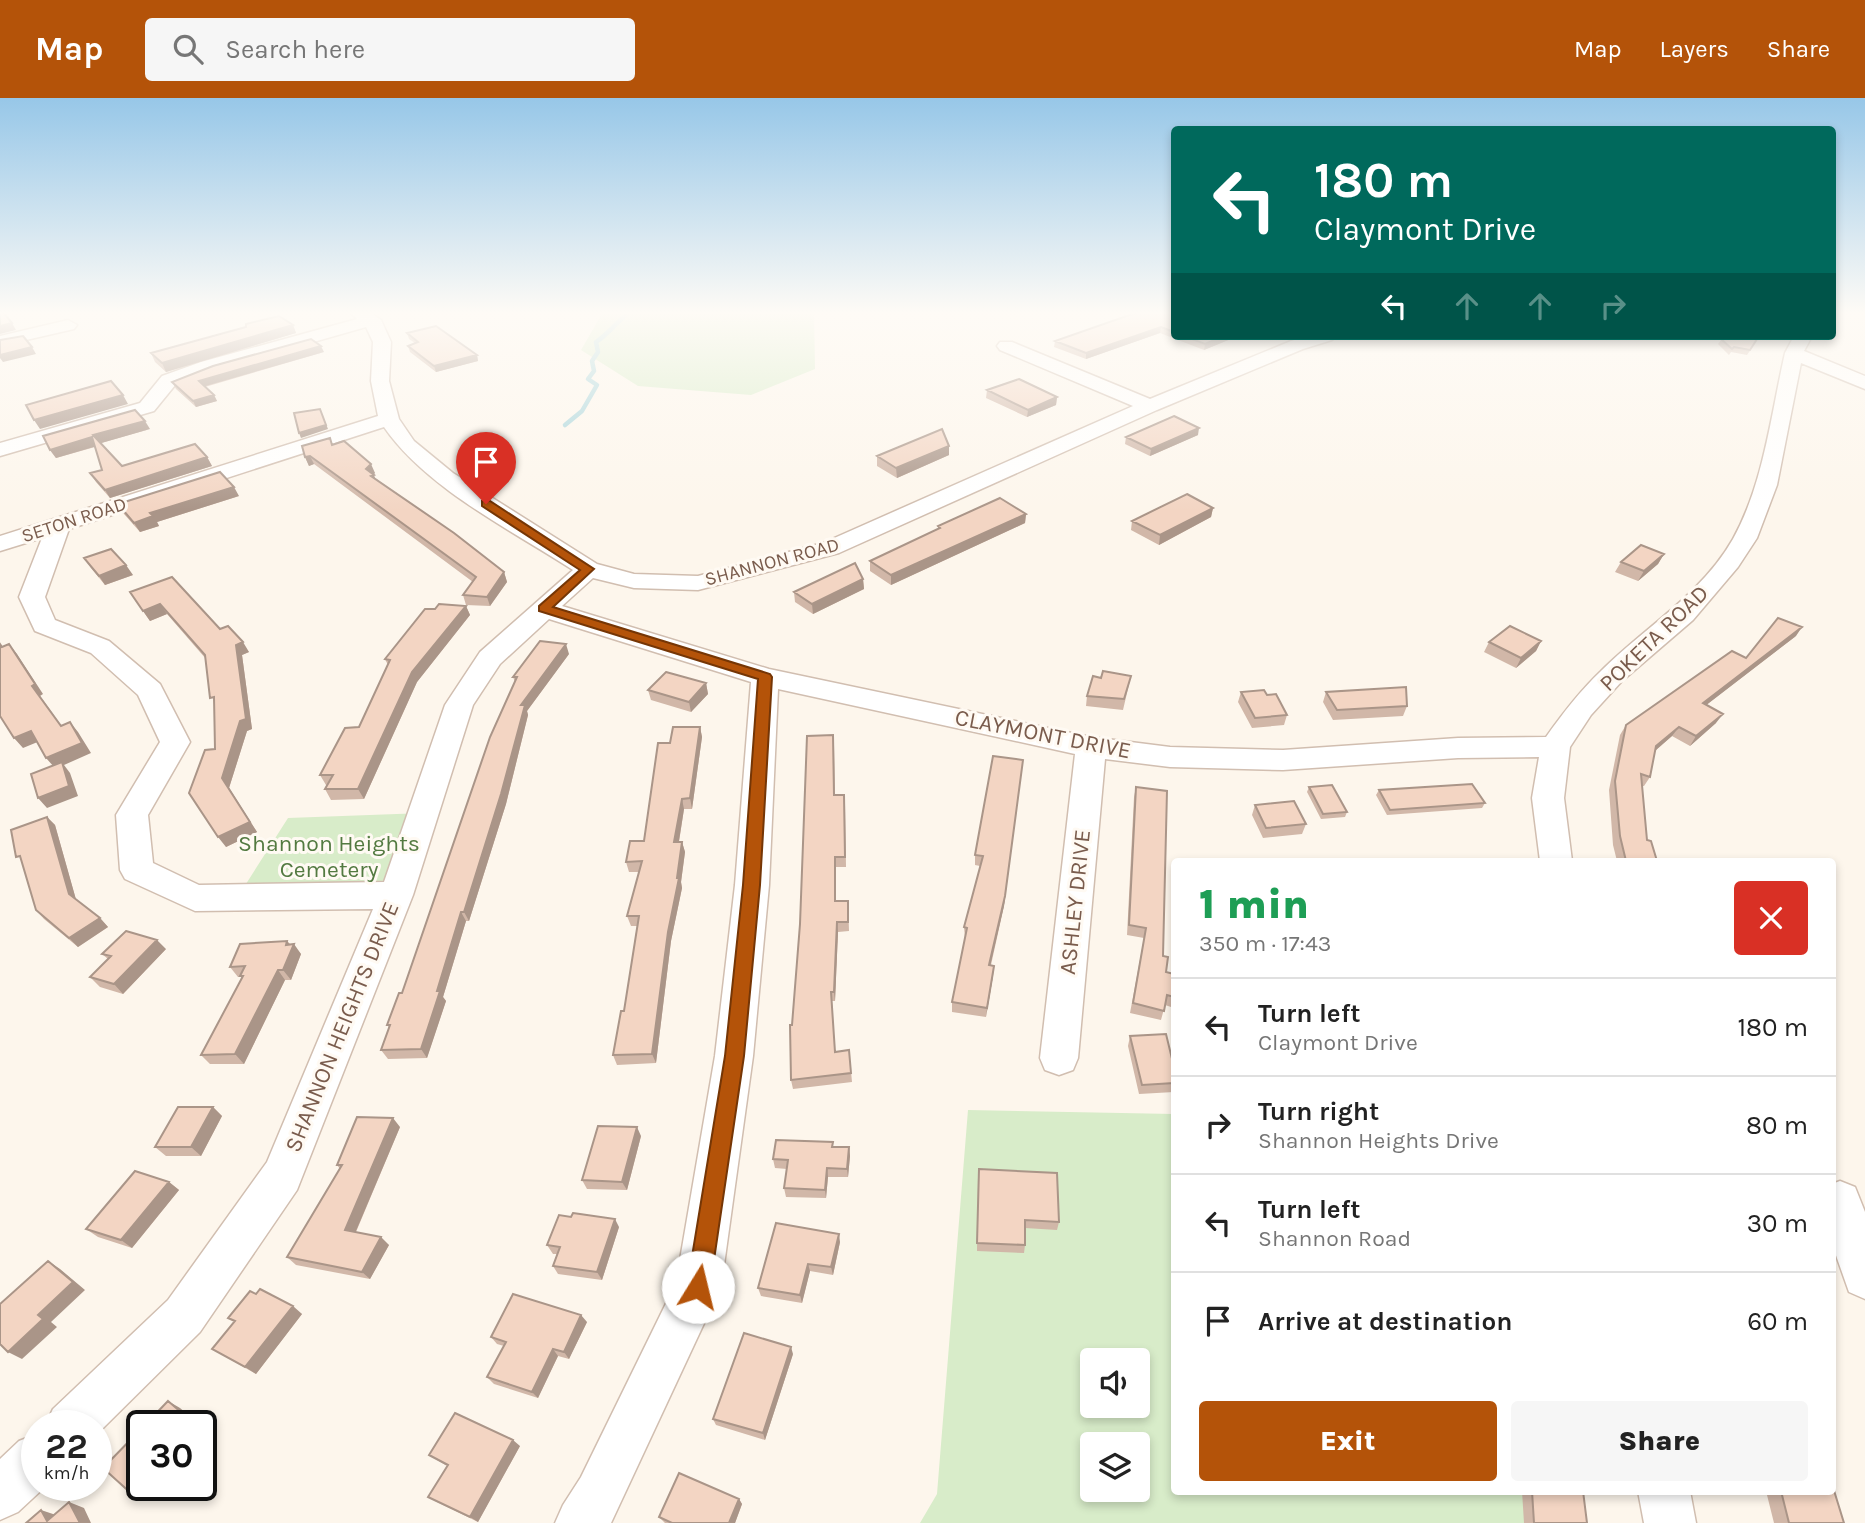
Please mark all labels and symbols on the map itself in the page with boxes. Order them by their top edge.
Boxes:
pin [456,432,516,504]
street label: SETON ROAD [19,493,129,547]
street label: SHANNON ROAD [702,533,842,591]
street label: POKETA ROAD [1594,579,1714,697]
street label: CLAYMONT DRIVE [953,704,1133,764]
street label: ASHLEY DRIVE [1054,828,1096,976]
park label: Shannon Heights Cemetery [238,830,420,883]
street label: SHANNON HEIGHTS DRIVE [279,898,405,1156]
position arrow [661,1250,735,1324]
speed limit sign: 30 [126,1410,217,1501]

